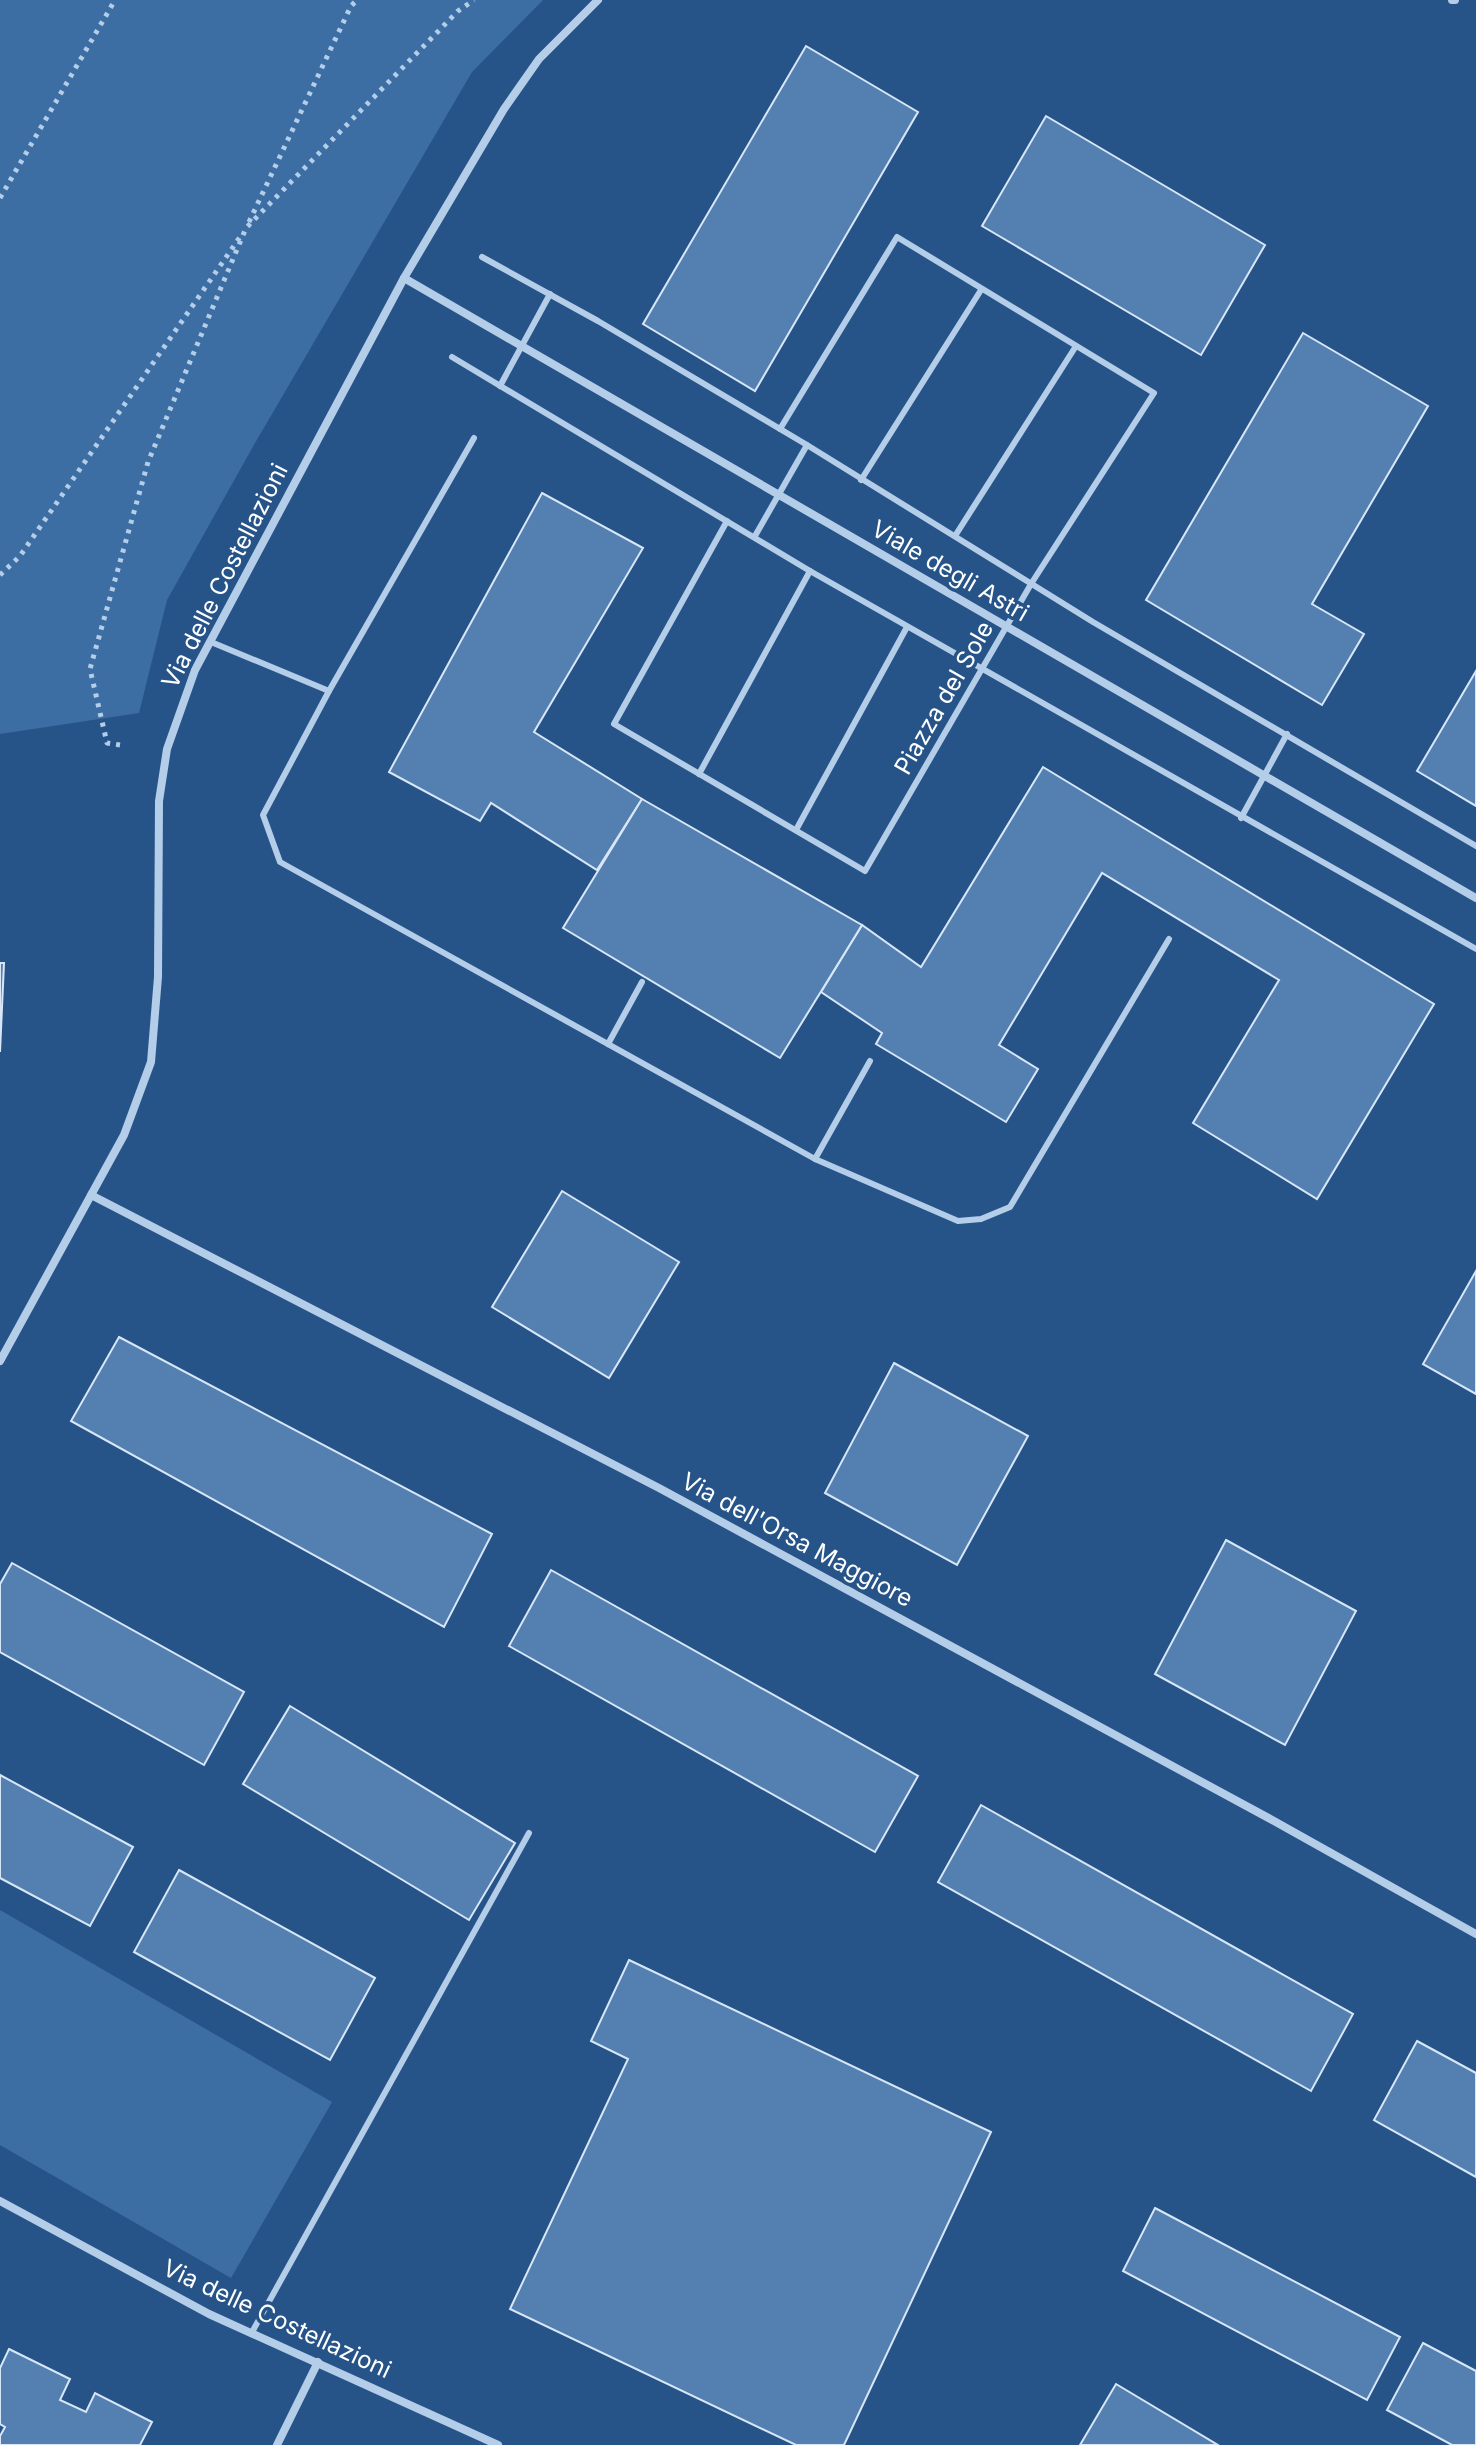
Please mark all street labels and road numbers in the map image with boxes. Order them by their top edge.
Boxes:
street label: Via delle Costellazioni [155,459,294,693]
street label: Viale degli Astri [867,514,1034,627]
street label: Piazza del Sole [888,616,999,780]
street label: Via dell'Orsa Maggiore [677,1466,918,1613]
street label: Via delle Costellazioni [159,2253,396,2384]

